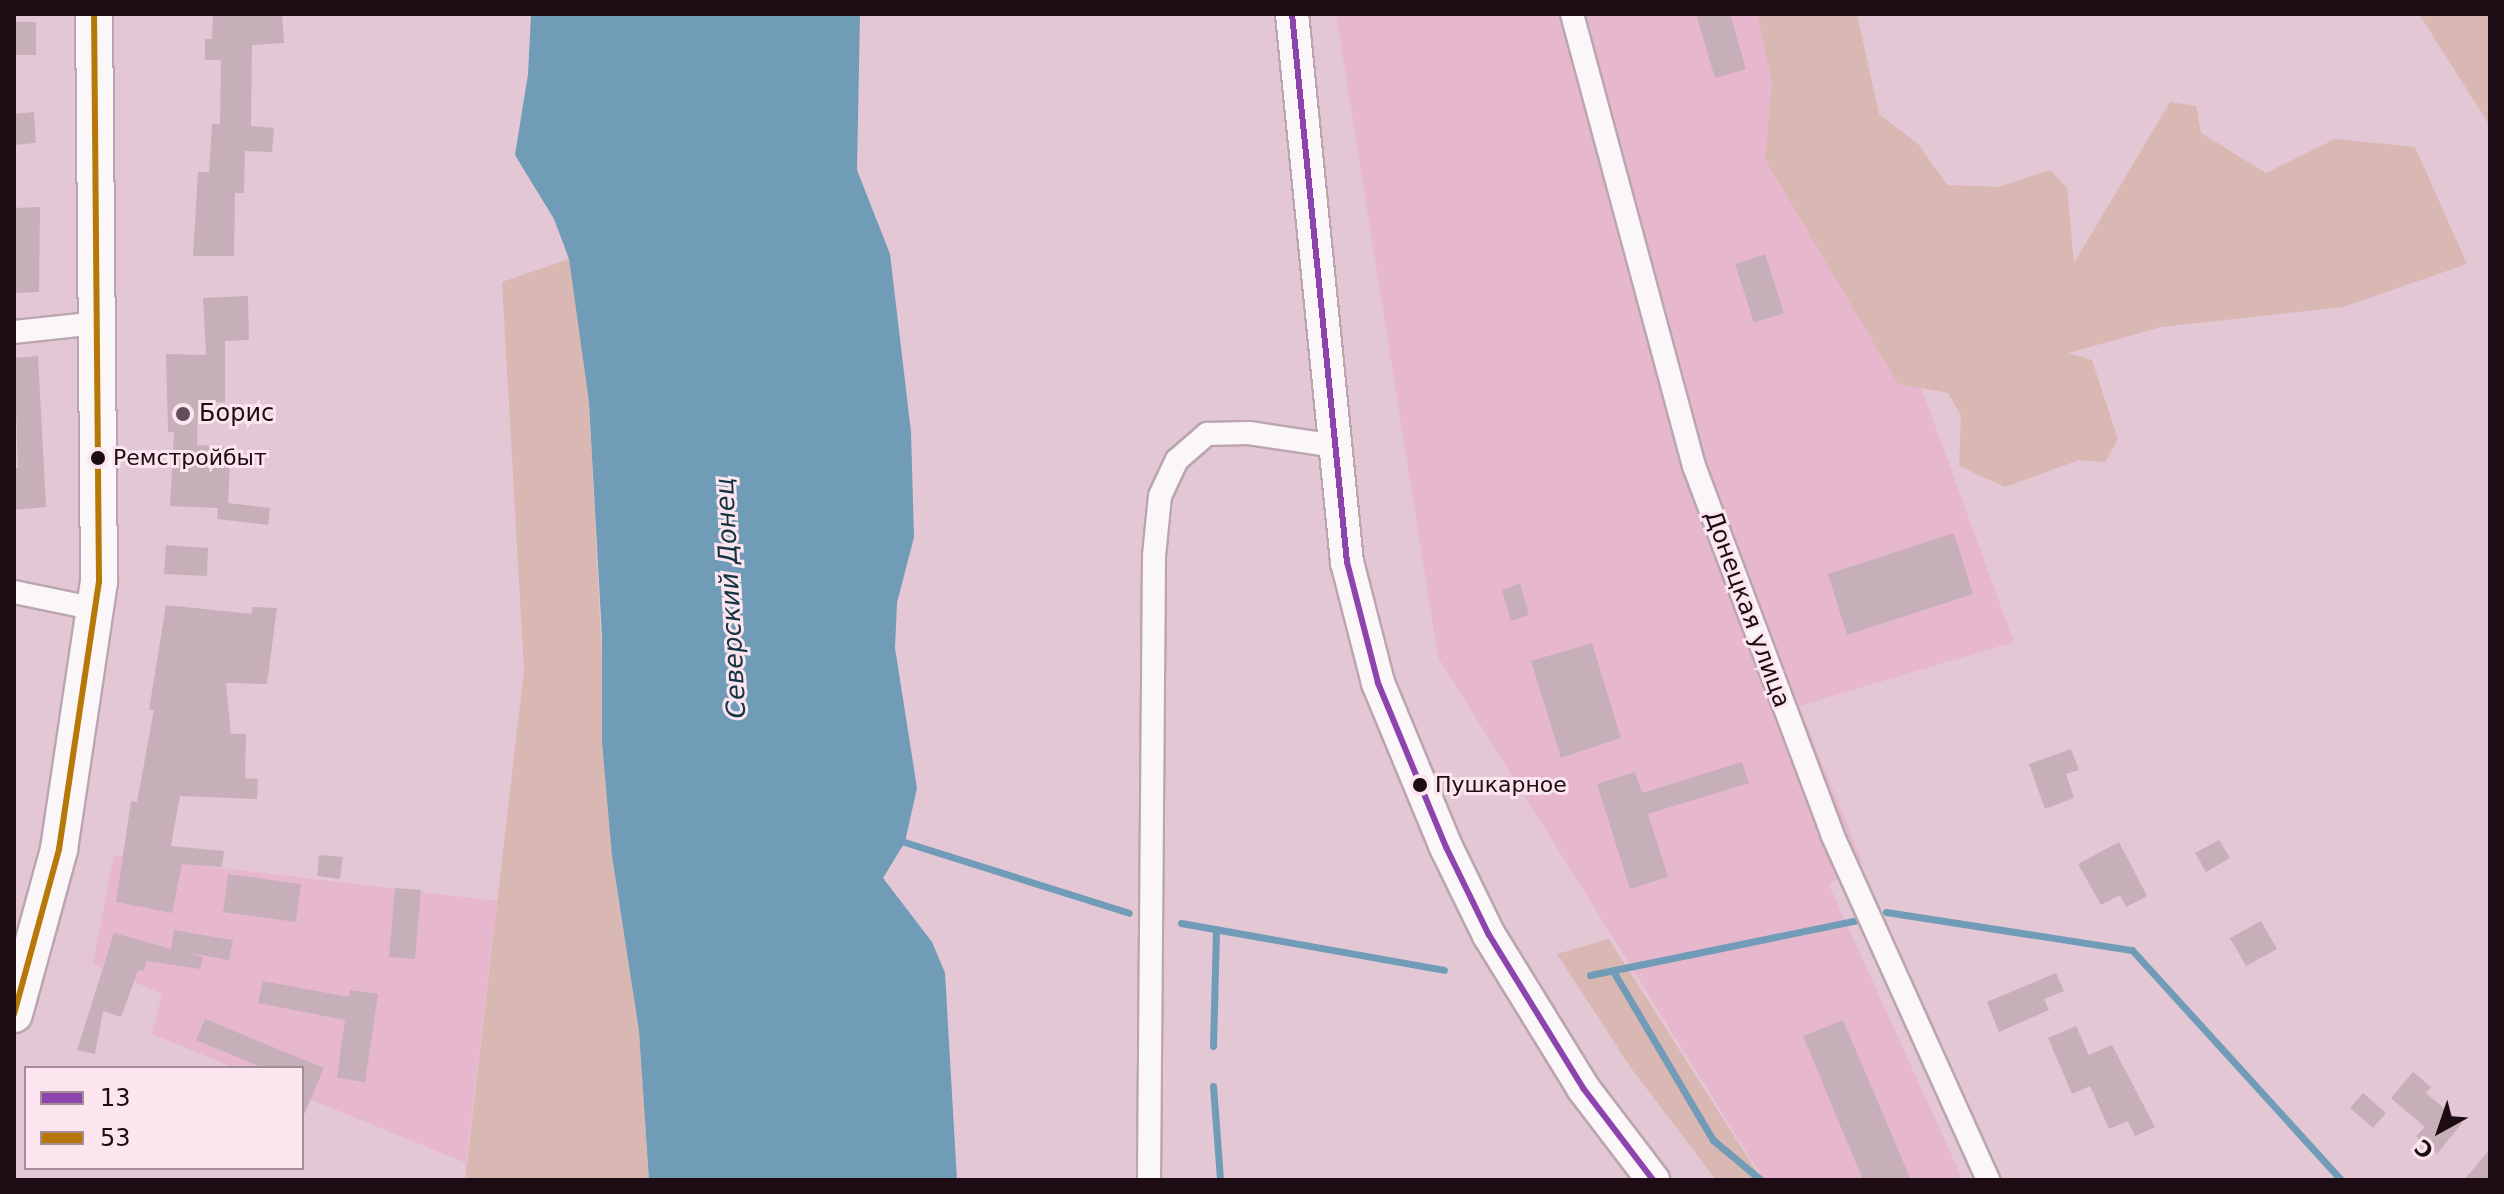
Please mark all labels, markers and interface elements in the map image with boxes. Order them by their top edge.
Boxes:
place label: Борис [199,400,274,428]
marker: Борис [174,405,192,423]
place label: Ремстройбыт [113,445,267,471]
marker: Ремстройбыт [90,450,106,466]
water label: Северский Донец [709,477,753,719]
street label: Донецкая улица [1698,506,1796,712]
place label: Пушкарное [1435,772,1567,798]
marker: Пушкарное [1412,777,1428,793]
legend [24,1066,304,1170]
text: 13 [100,1084,131,1112]
north arrow [2400,1090,2480,1170]
text: 53 [100,1124,131,1152]
text: С [2410,1134,2438,1164]

